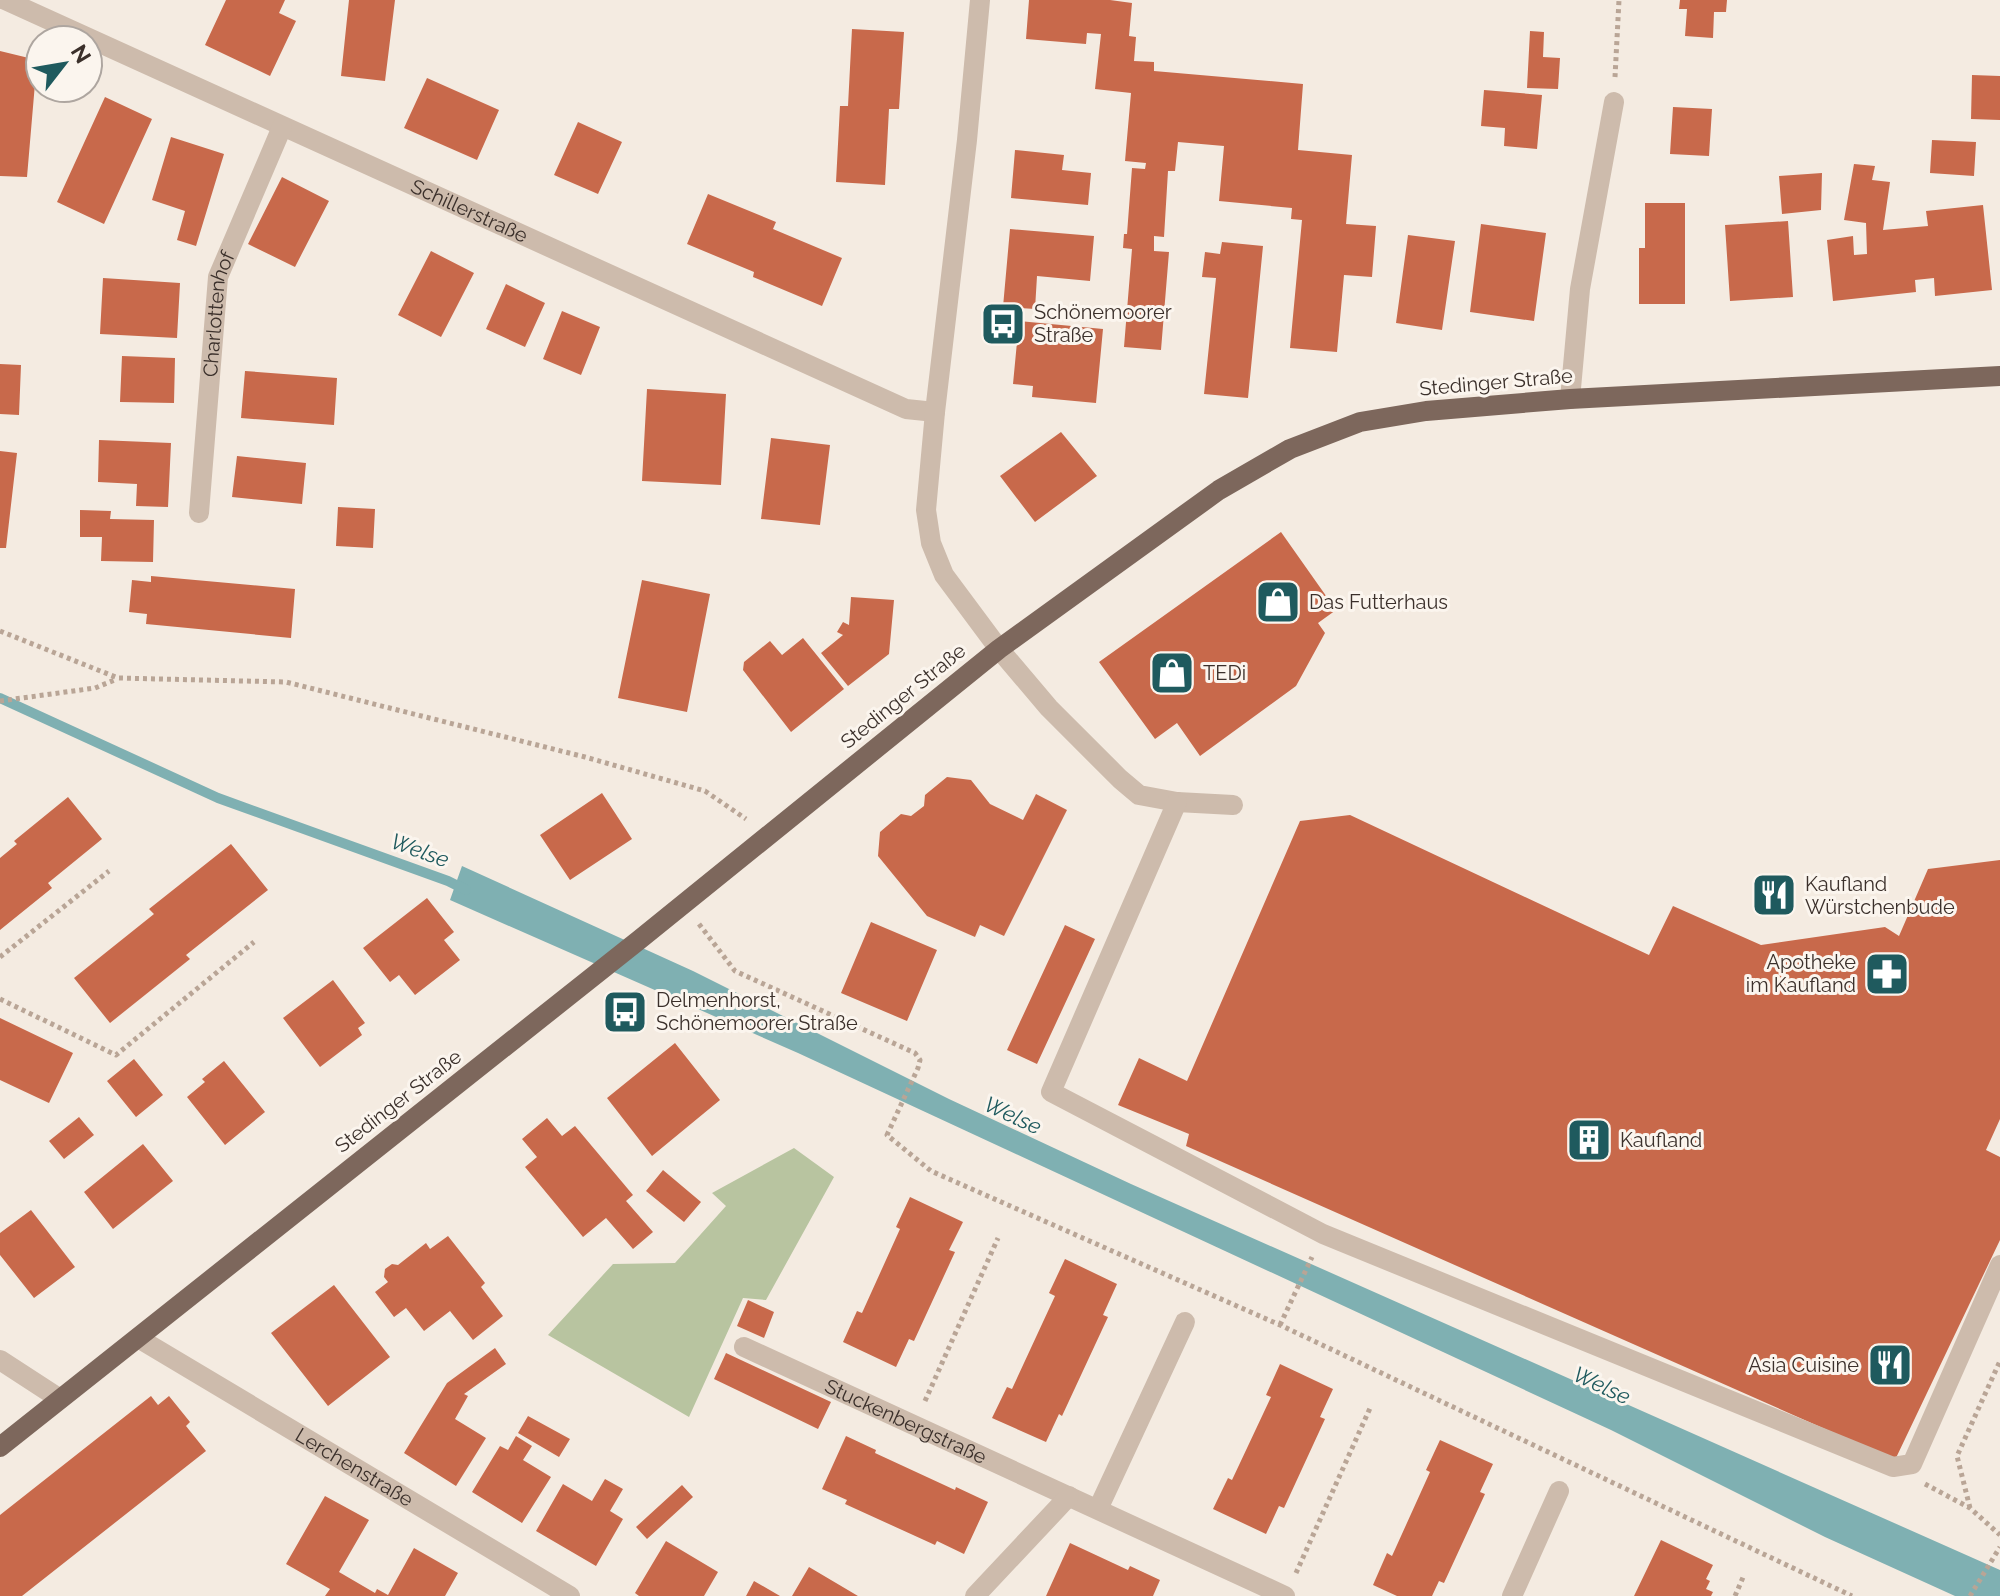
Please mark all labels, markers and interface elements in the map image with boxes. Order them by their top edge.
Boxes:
north arrow [24,24,104,104]
text: N [66,40,97,68]
street label: Schillerstraße [407,174,532,248]
street label: Charlottenhof [198,246,240,378]
bus stop icon: Schönemoorer Straße [979,300,1027,348]
place label: Schönemoorer Straße [1034,300,1172,347]
street label: Stedinger Straße [1418,363,1574,401]
shop icon: Das Futterhaus [1254,578,1302,626]
place label: Das Futterhaus [1309,590,1448,614]
street label: Stedinger Straße [836,638,970,754]
shop icon: TEDi [1148,649,1196,697]
place label: TEDi [1203,661,1246,685]
water label: Welse [387,827,453,873]
restaurant icon: Kaufland Würstchenbude [1750,871,1798,919]
place label: Kaufland Würstchenbude [1805,872,1955,919]
place label: Apotheke im Kaufland [1746,950,1856,997]
pharmacy icon: Apotheke im Kaufland [1863,950,1911,998]
bus stop icon: Delmenhorst, Schönemoorer Straße [601,988,649,1036]
place label: Delmenhorst, Schönemoorer Straße [656,988,858,1035]
street label: Stedinger Straße [330,1044,466,1158]
water label: Welse [980,1090,1046,1140]
building icon: Kaufland [1565,1116,1613,1164]
place label: Kaufland [1620,1128,1702,1152]
restaurant icon: Asia Cuisine [1866,1341,1914,1389]
place label: Asia Cuisine [1748,1353,1859,1377]
water label: Welse [1569,1360,1635,1410]
street label: Stuckenbergstraße [821,1374,991,1469]
street label: Lerchenstraße [291,1423,418,1512]

